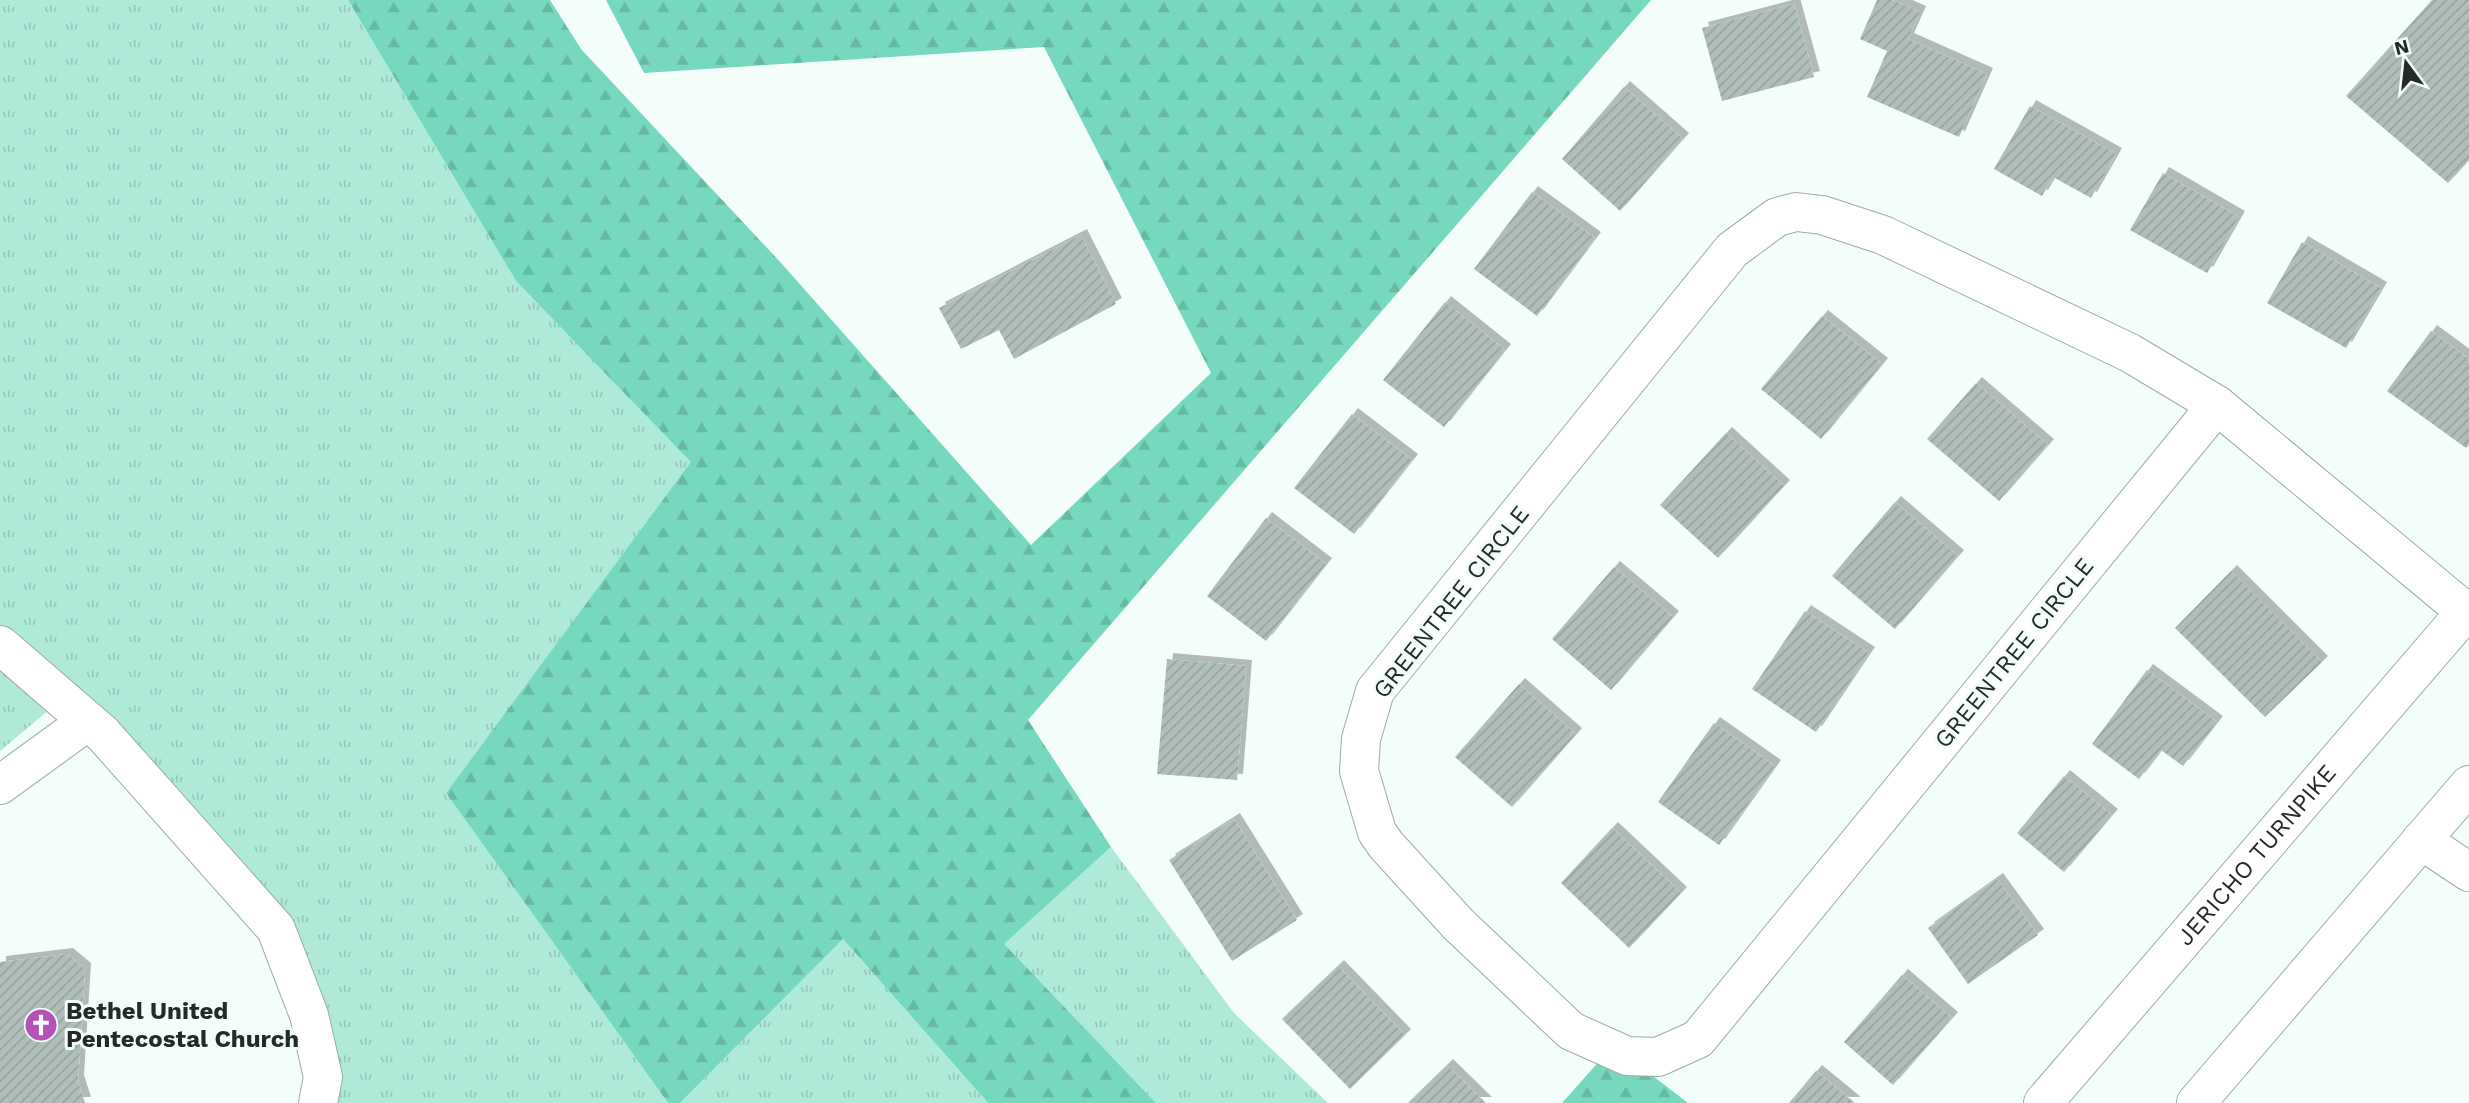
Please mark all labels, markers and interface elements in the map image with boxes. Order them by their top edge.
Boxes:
north arrow [2371,28,2441,98]
text: N [2392,34,2412,60]
street label: GREENTREE CIRCLE [1367,500,1535,704]
street label: GREENTREE CIRCLE [1929,552,2099,754]
street label: JERICHO TURNPIKE [2171,759,2342,951]
place label: Bethel United Pentecostal Church [66,997,299,1053]
church icon: Bethel United Pentecostal Church [22,1006,60,1044]

